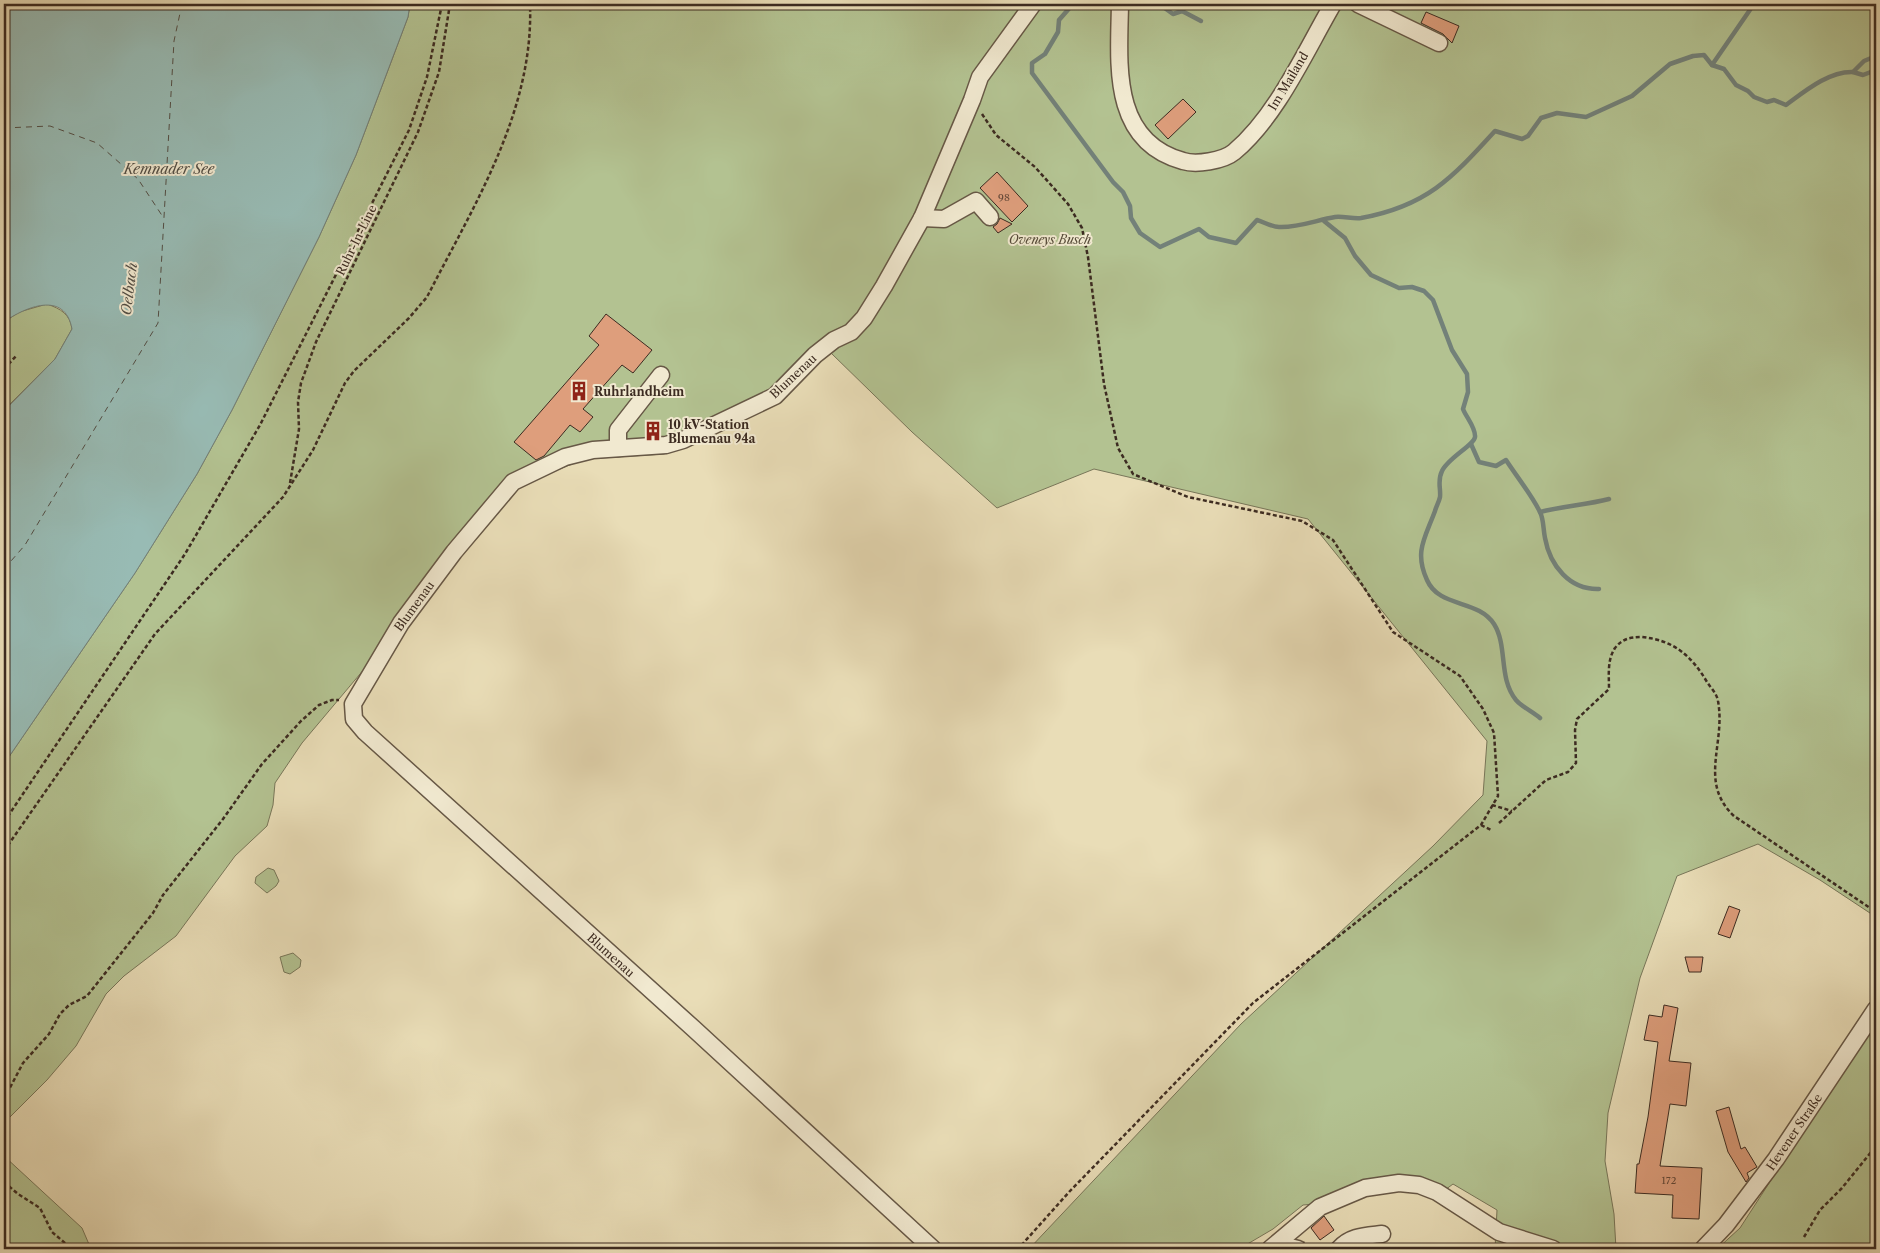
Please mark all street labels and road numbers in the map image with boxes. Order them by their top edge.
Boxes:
street label: Im Mailand [1265,48,1312,113]
street label: Ruhr-In-Line [332,202,380,278]
street label: Blumenau [767,350,820,401]
street label: Blumenau [391,577,438,634]
street label: Blumenau [584,930,638,981]
street label: Hevener Straße [1763,1090,1825,1173]

